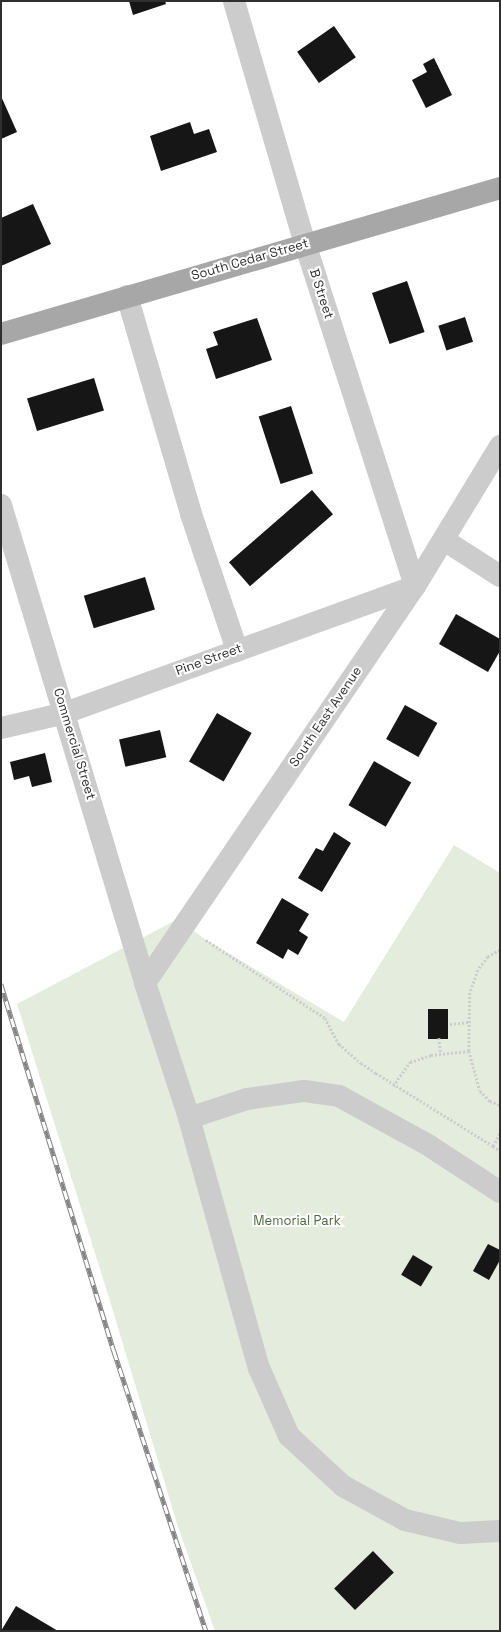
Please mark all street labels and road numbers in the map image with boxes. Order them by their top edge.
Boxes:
street label: South Cedar Street [190,236,310,284]
street label: B Street [306,267,336,321]
street label: Pine Street [174,641,244,679]
street label: South East Avenue [287,664,365,770]
street label: Commercial Street [50,686,98,802]

